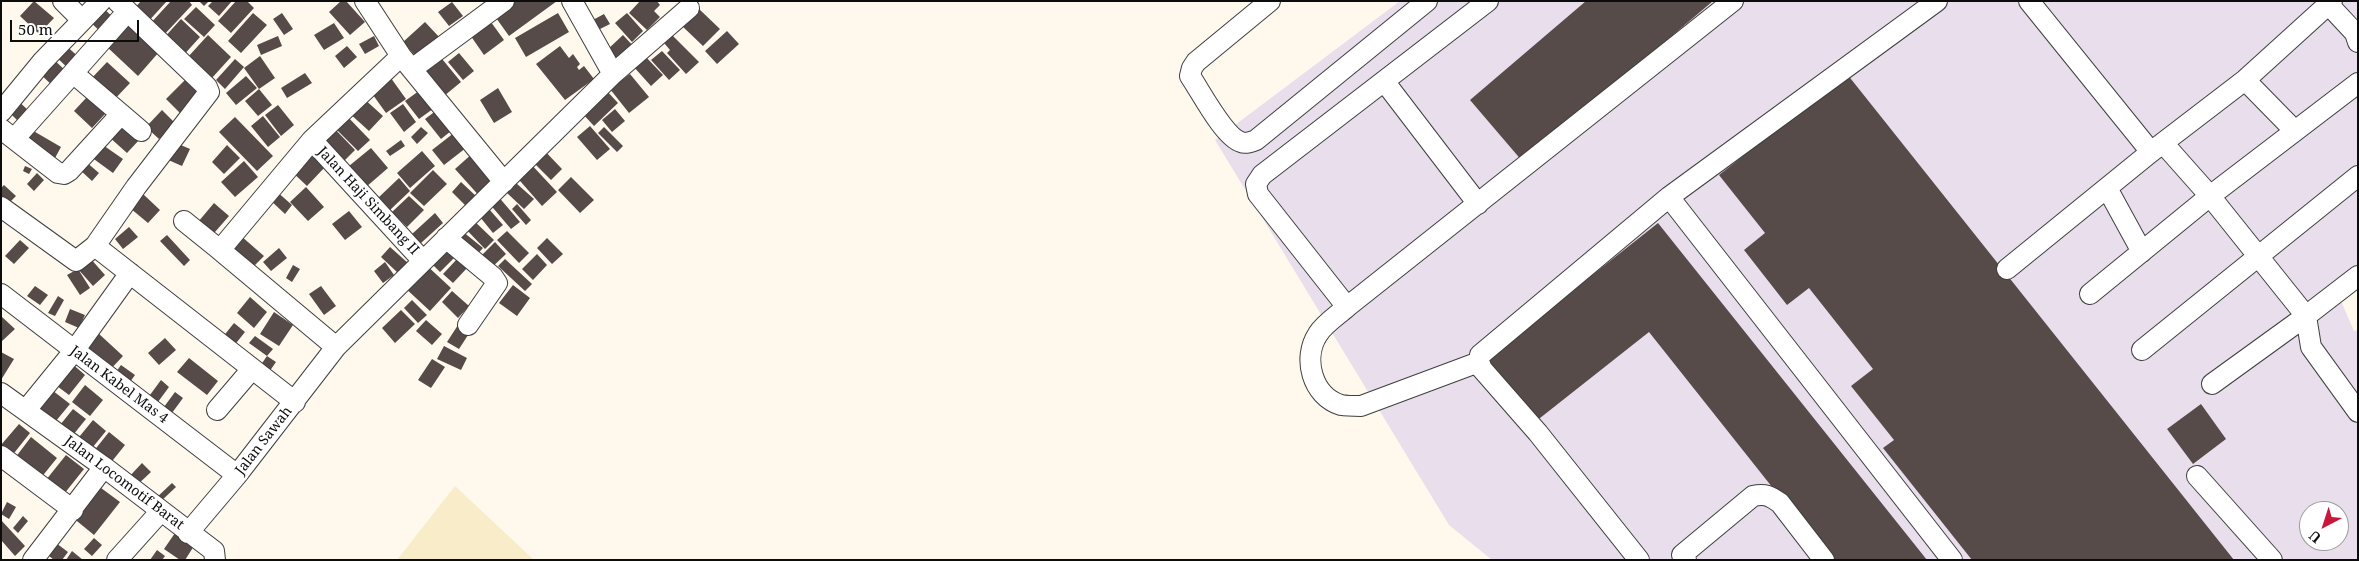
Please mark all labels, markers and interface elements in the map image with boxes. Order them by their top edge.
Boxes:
scale bar [12,10,141,42]
text: 50 m [18,19,53,39]
street label: Jalan Haji Simbang II [314,144,422,258]
street label: Jalan Kabel Mas 4 [67,343,171,427]
street label: Jalan Sawah [232,403,296,479]
street label: Jalan Locomotif Barat [61,433,187,533]
north arrow [2299,501,2349,551]
text: U [2305,526,2325,548]

